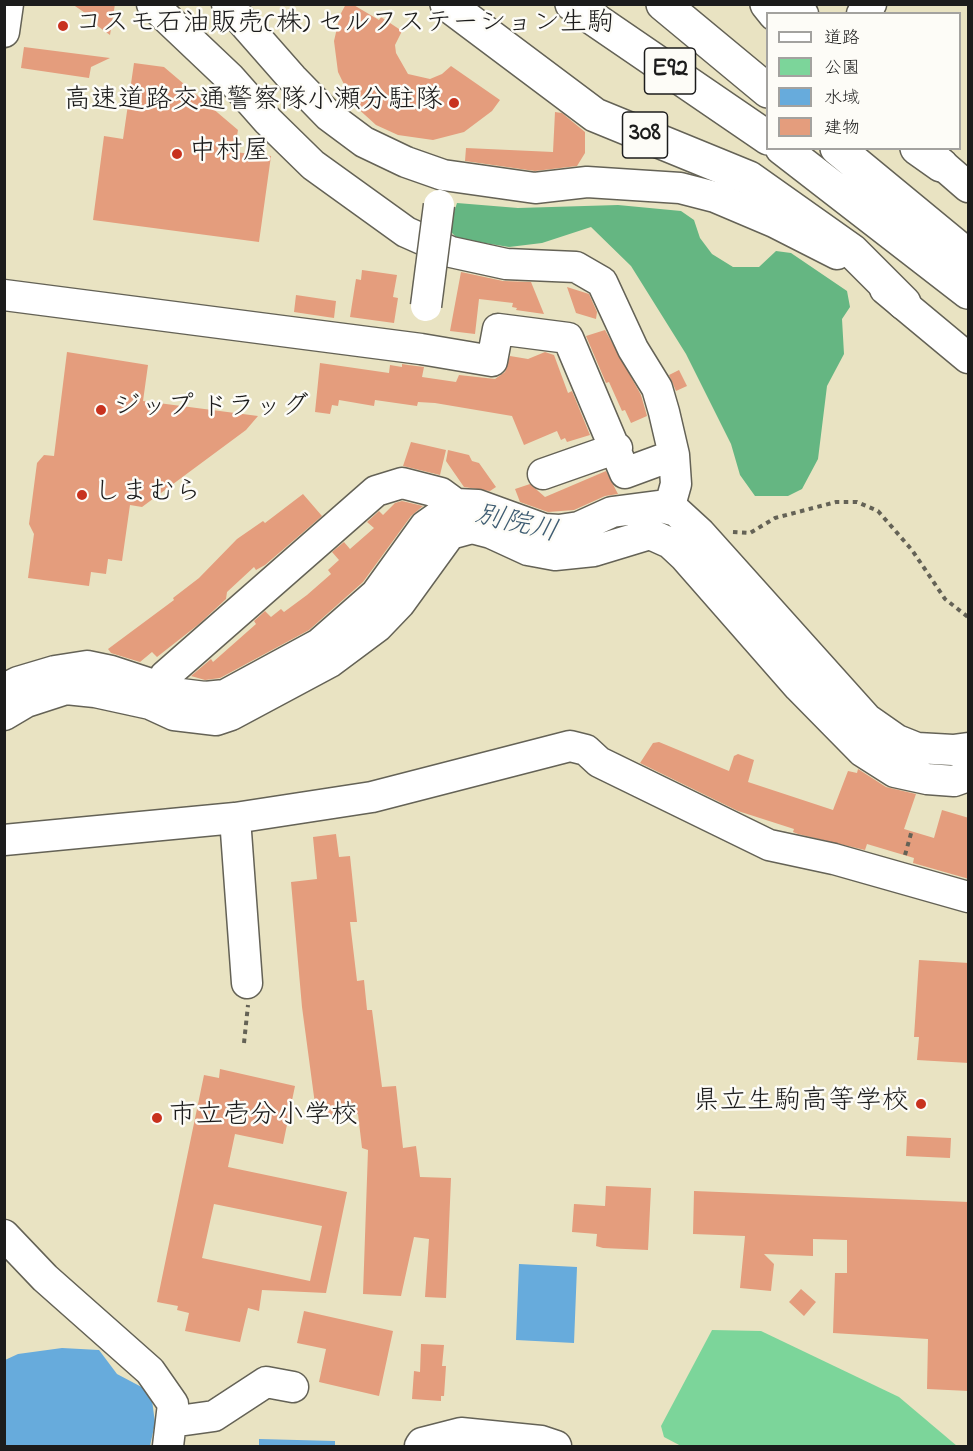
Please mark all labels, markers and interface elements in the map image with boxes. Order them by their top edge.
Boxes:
place label: コスモ石油販売(株) セルフステーション生駒 [75,10,614,42]
legend [766,12,961,150]
marker: コスモ石油販売(株) セルフステーション生駒 [56,19,70,33]
text: 道路 [824,26,860,52]
road number: E92 [644,48,696,94]
text: 公園 [824,56,860,82]
text: 水域 [824,86,860,112]
place label: 高速道路交通警察隊小瀬分駐隊 [64,87,442,119]
marker: 高速道路交通警察隊小瀬分駐隊 [447,96,461,110]
road number: 308 [622,112,668,158]
text: 建物 [824,116,860,142]
place label: 中村屋 [189,138,270,170]
marker: 中村屋 [170,147,184,161]
place label: ジップ ドラッグ [113,394,309,426]
marker: ジップ ドラッグ [94,403,108,417]
place label: しまむら [94,479,202,511]
marker: しまむら [75,488,89,502]
water label: 別院川 [471,500,561,552]
place label: 県立生駒高等学校 [693,1088,909,1120]
marker: 県立生駒高等学校 [914,1097,928,1111]
place label: 市立壱分小学校 [169,1102,358,1134]
marker: 市立壱分小学校 [150,1111,164,1125]

